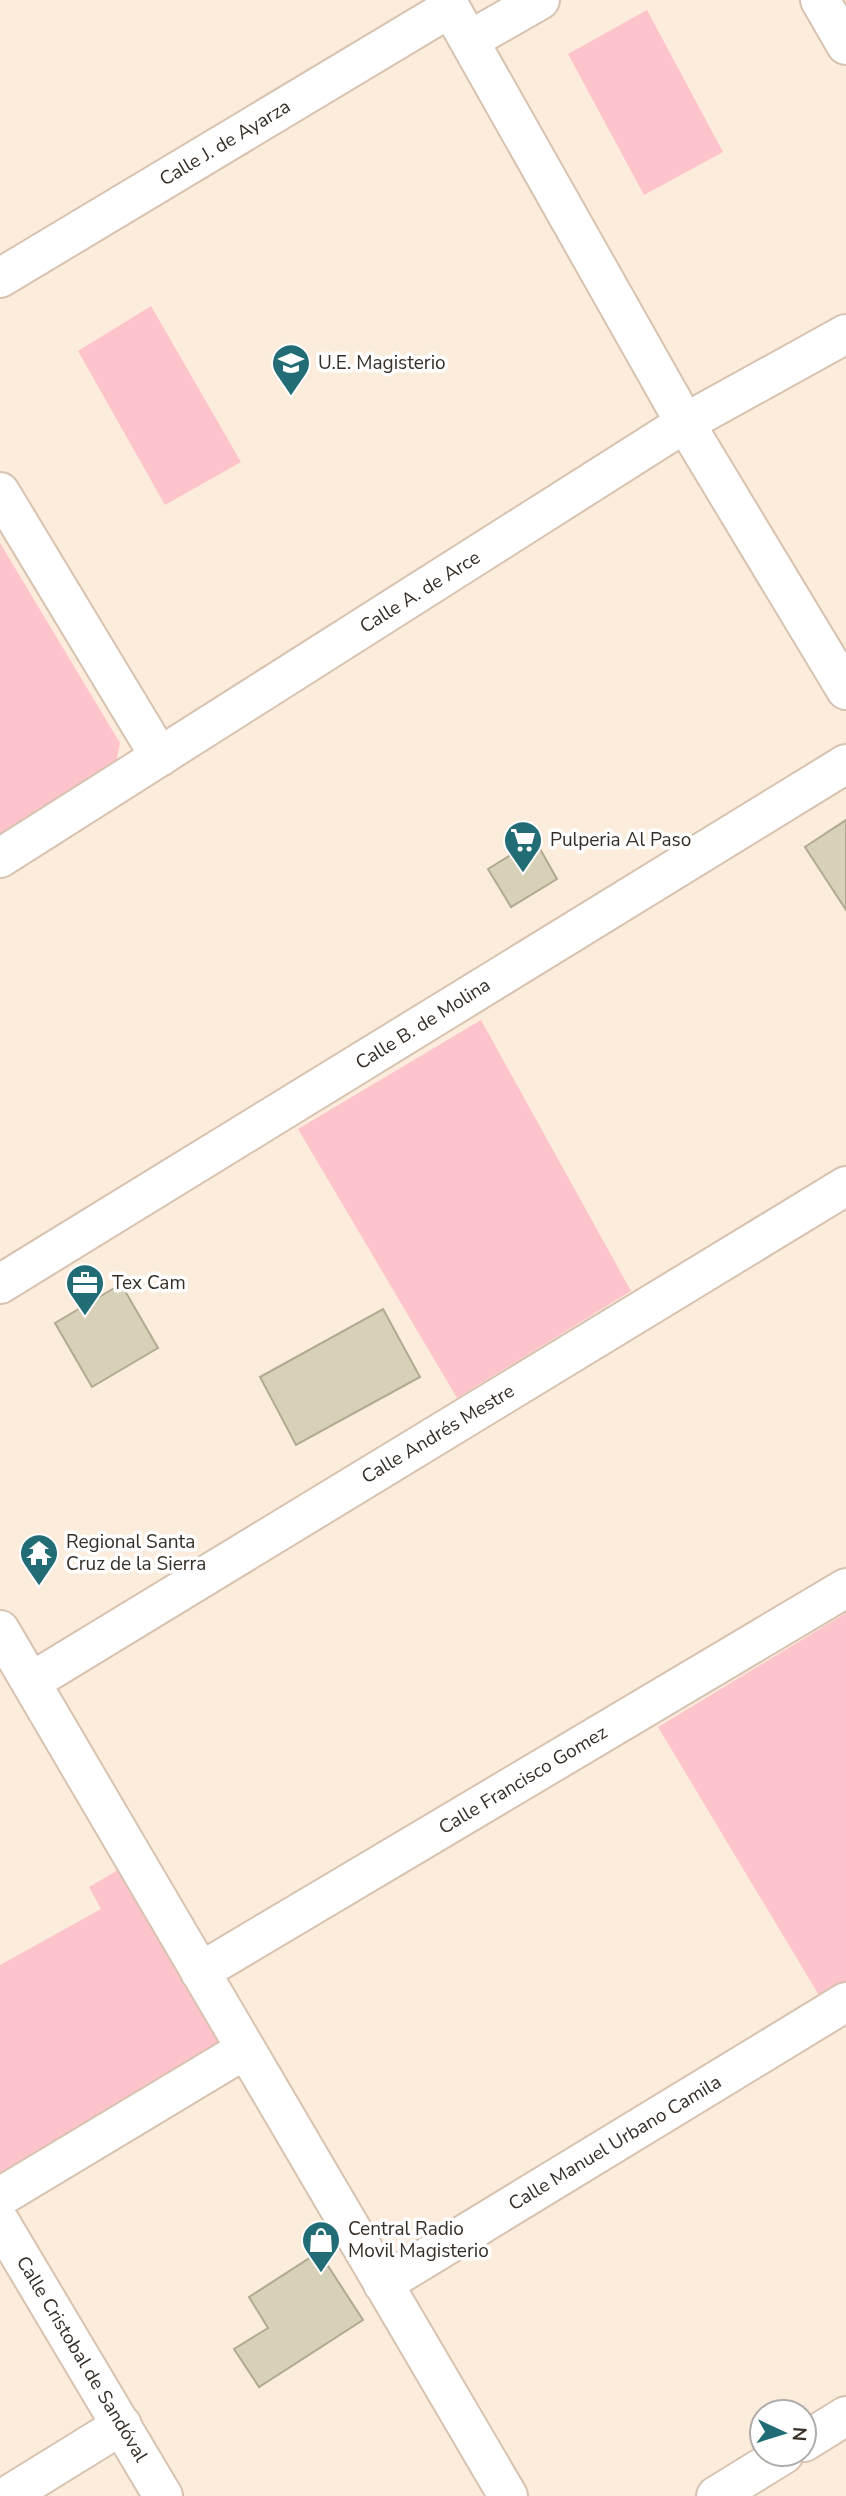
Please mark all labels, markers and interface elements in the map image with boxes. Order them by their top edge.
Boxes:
street label: Calle J. de Ayarza [155,94,295,192]
school or university icon: U.E. Magisterio [270,342,312,397]
place label: U.E. Magisterio [318,350,446,376]
street label: Calle A. de Arce [355,545,485,639]
supermarket icon: Pulperia Al Paso [502,819,544,874]
place label: Pulperia Al Paso [550,827,691,853]
street label: Calle B. de Molina [351,972,495,1076]
office icon: Tex Cam [64,1262,106,1317]
place label: Tex Cam [112,1270,186,1296]
street label: Calle Andrés Mestre [357,1378,519,1490]
place label: Regional Santa Cruz de la Sierra [66,1529,206,1577]
temple icon: Regional Santa Cruz de la Sierra [18,1532,60,1587]
street label: Calle Francisco Gomez [434,1719,612,1841]
street label: Calle Manuel Urbano Camila [504,2069,726,2217]
place label: Central Radio Movil Magisterio [348,2216,489,2264]
shop icon: Central Radio Movil Magisterio [300,2219,342,2274]
street label: Calle Cristobal de Sandóval [10,2251,154,2467]
north arrow [748,2398,818,2468]
text: N [785,2426,812,2442]

